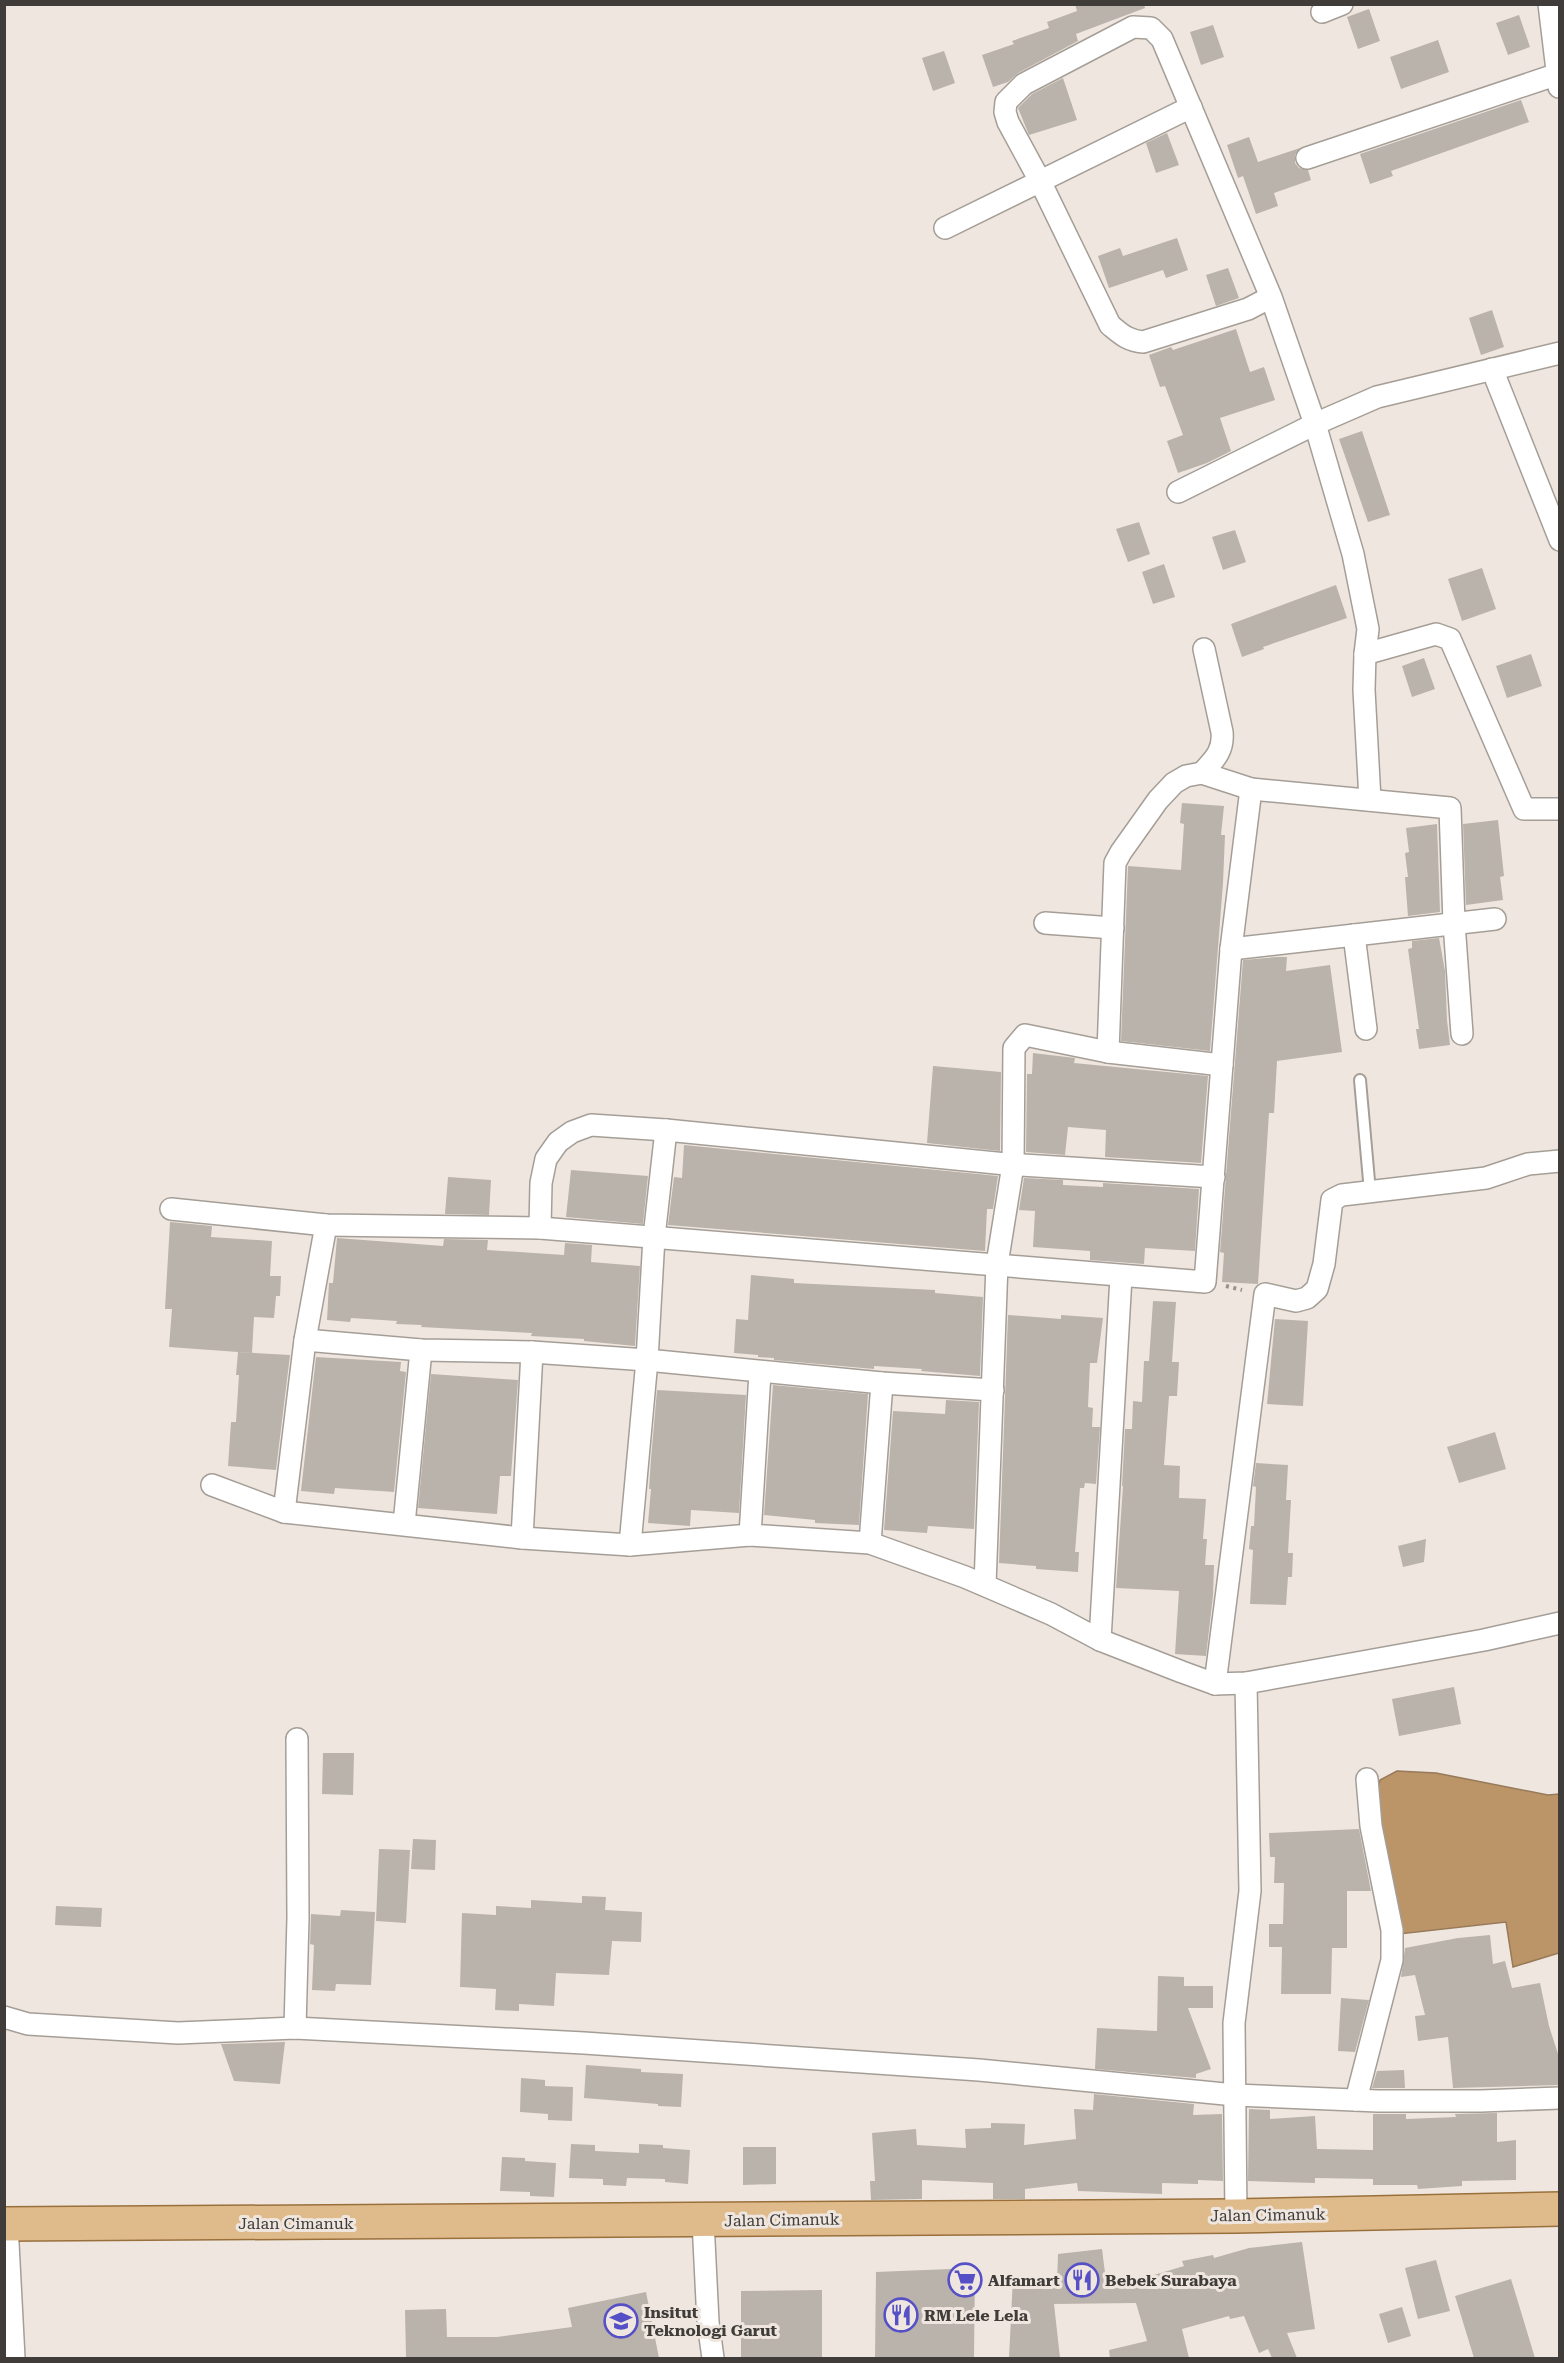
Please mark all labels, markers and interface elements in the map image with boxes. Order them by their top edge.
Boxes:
street label: Jalan Cimanuk [1210,2204,1326,2226]
street label: Jalan Cimanuk [724,2209,840,2231]
street label: Jalan Cimanuk [238,2214,354,2233]
supermarket icon: Alfamart [947,2262,983,2298]
restaurant icon: Bebek Surabaya [1064,2262,1100,2298]
place label: Alfamart [988,2271,1060,2290]
place label: Bebek Surabaya [1105,2271,1237,2290]
restaurant icon: RM Lele Lela [883,2297,919,2333]
school or university icon: Insitut Teknologi Garut [603,2303,639,2339]
place label: Insitut Teknologi Garut [644,2303,777,2340]
place label: RM Lele Lela [924,2306,1029,2325]

